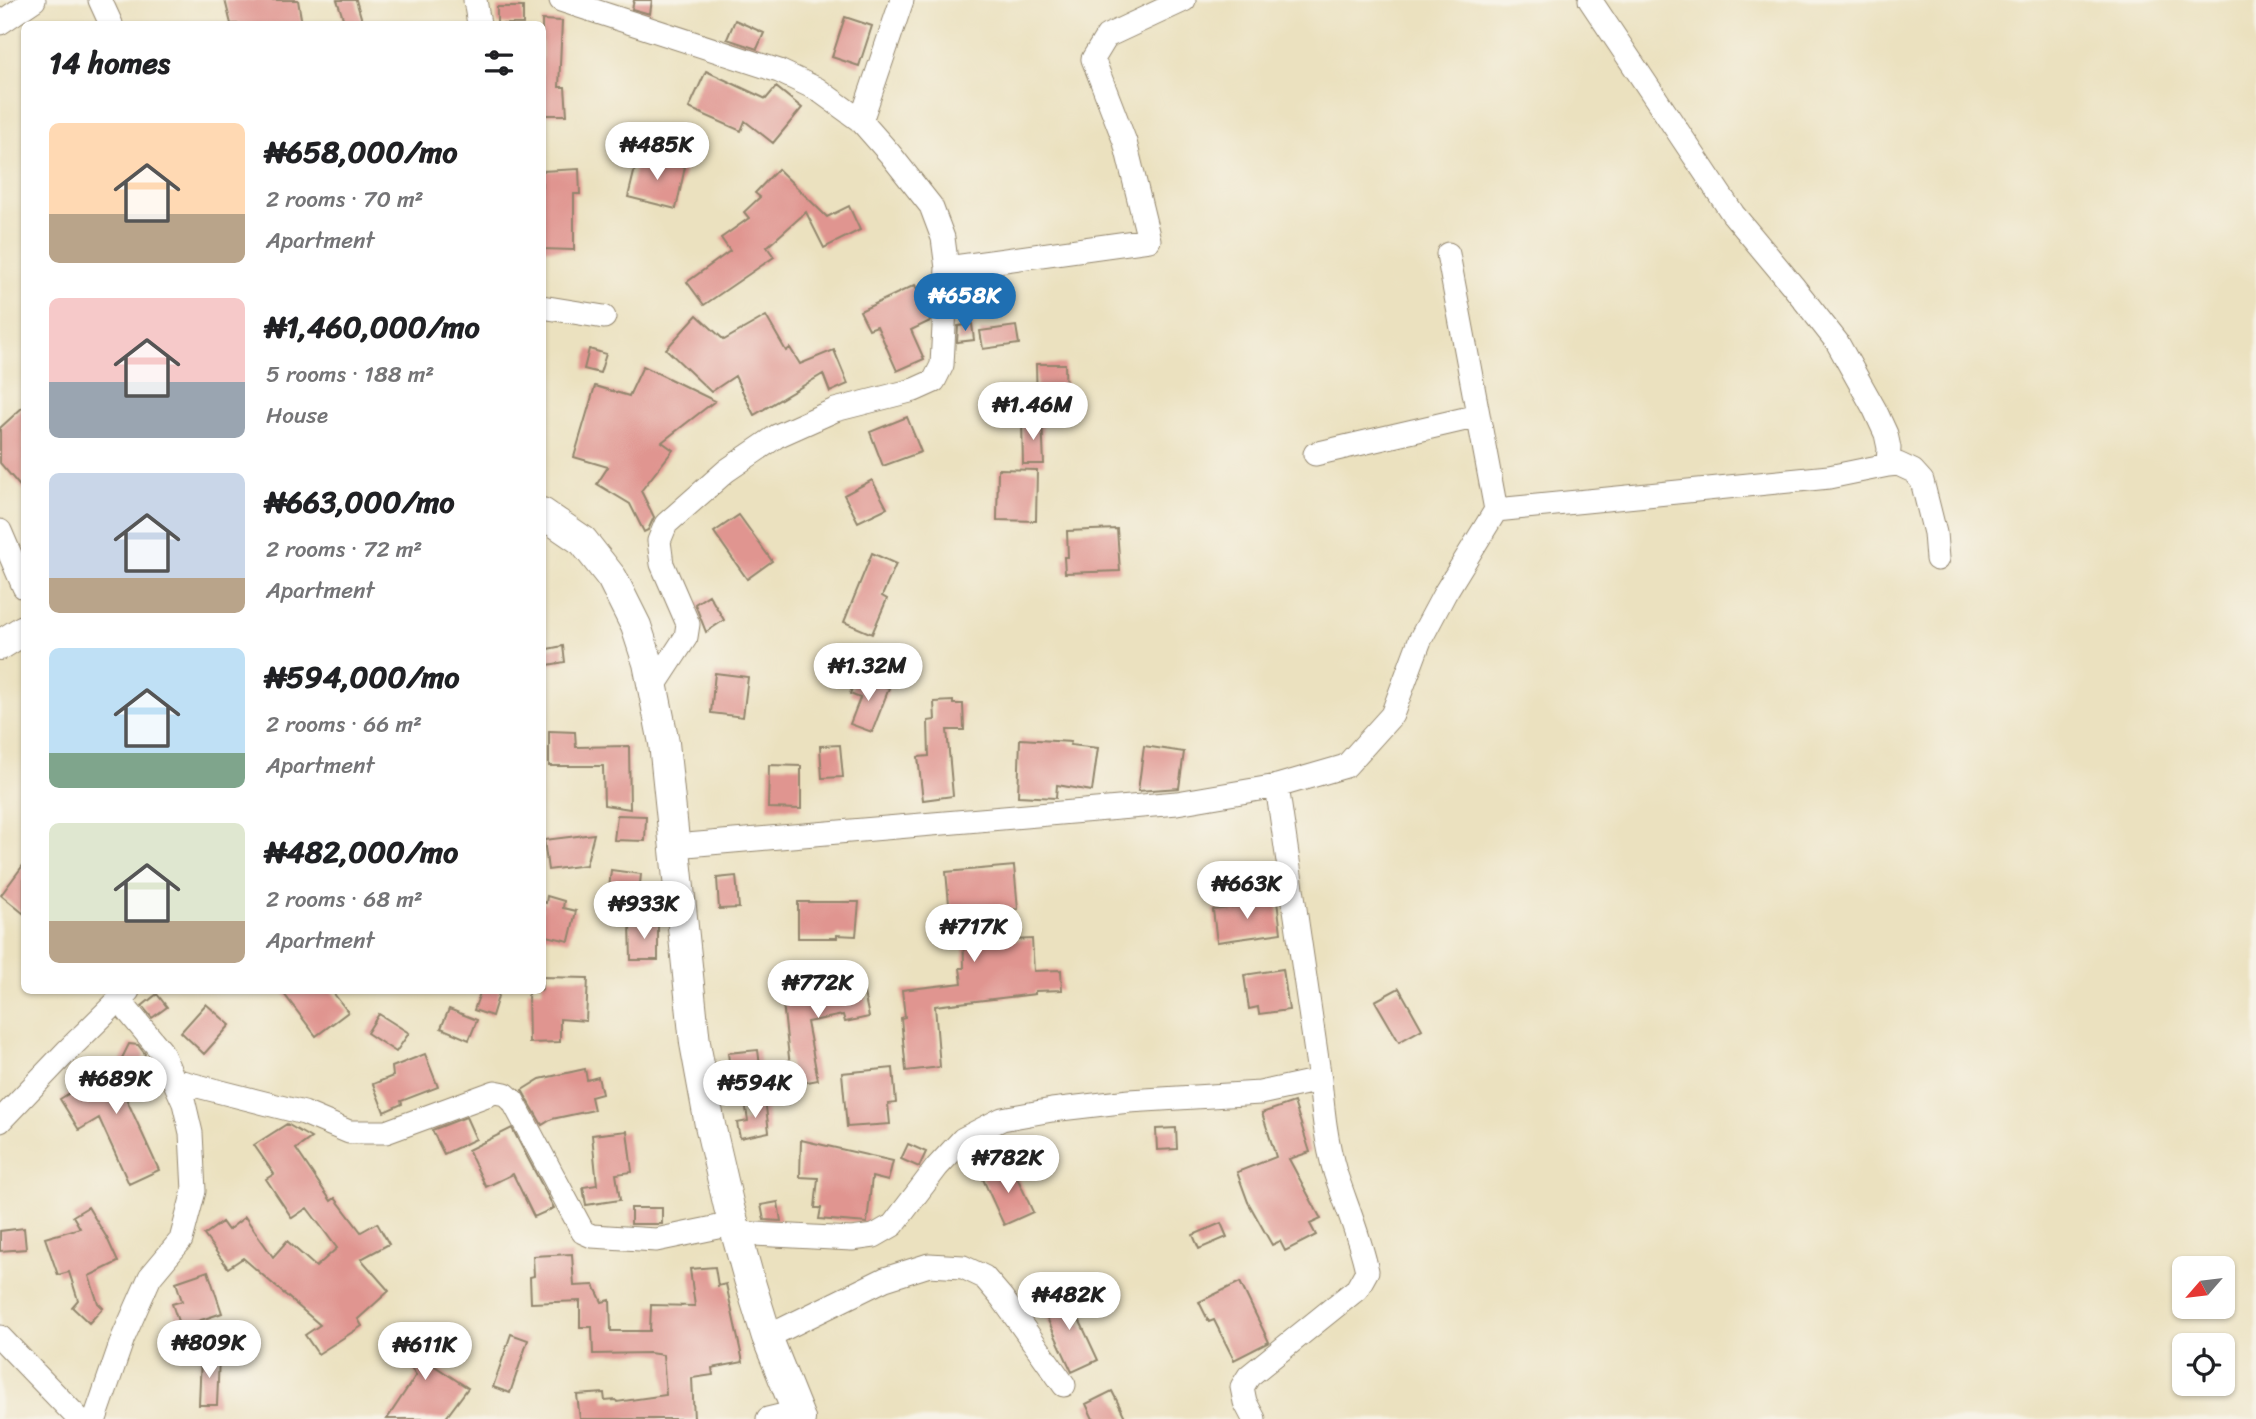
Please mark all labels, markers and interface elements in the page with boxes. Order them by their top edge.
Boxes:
text: 14 homes [49,36,170,90]
icon: filters [480,44,518,82]
pin: ₦485K [608,122,706,182]
text: ₦485K [621,124,693,165]
text: ₦658,000/mo [266,125,458,179]
icon: home [105,151,189,235]
text: 2 rooms · 70 m² [266,179,424,220]
text: Apartment [266,220,375,261]
pin: ₦658K [916,274,1014,333]
text: ₦658K [930,275,1000,316]
text: ₦1,460,000/mo [266,300,480,354]
icon: home [105,326,189,410]
text: 5 rooms · 188 m² [266,354,434,395]
pin: ₦1.46M [976,382,1090,442]
text: ₦1.46M [994,384,1072,425]
text: House [266,395,328,436]
text: ₦663,000/mo [266,475,455,529]
icon: home [105,501,189,585]
text: 2 rooms · 72 m² [266,529,422,570]
text: Apartment [266,570,375,611]
pin: ₦1.32M [811,644,925,703]
text: ₦1.32M [830,645,906,686]
text: ₦594,000/mo [266,650,460,704]
icon: home [105,676,189,760]
text: 2 rooms · 66 m² [266,704,422,745]
text: Apartment [266,745,375,786]
text: ₦482,000/mo [266,825,458,879]
icon: home [105,851,189,935]
pin: ₦663K [1198,862,1296,921]
text: ₦663K [1213,863,1281,904]
text: 2 rooms · 68 m² [266,879,423,920]
pin: ₦933K [595,881,693,941]
text: ₦933K [610,883,678,924]
pin: ₦717K [925,904,1023,964]
text: ₦717K [941,906,1007,947]
text: Apartment [266,920,375,961]
pin: ₦772K [769,960,867,1020]
text: ₦772K [784,962,852,1003]
pin: ₦689K [67,1056,165,1116]
text: ₦689K [81,1058,151,1099]
pin: ₦594K [706,1060,804,1120]
text: ₦594K [719,1062,791,1103]
pin: ₦782K [959,1136,1057,1195]
text: ₦782K [973,1137,1043,1178]
north arrow [2172,1256,2235,1320]
map controls [2172,1256,2235,1396]
pin: ₦482K [1020,1272,1118,1332]
text: ₦482K [1034,1274,1104,1315]
pin: ₦809K [160,1320,258,1380]
text: ₦809K [173,1322,245,1363]
pin: ₦611K [376,1322,474,1382]
text: ₦611K [394,1324,456,1365]
button: locate [2172,1333,2235,1396]

